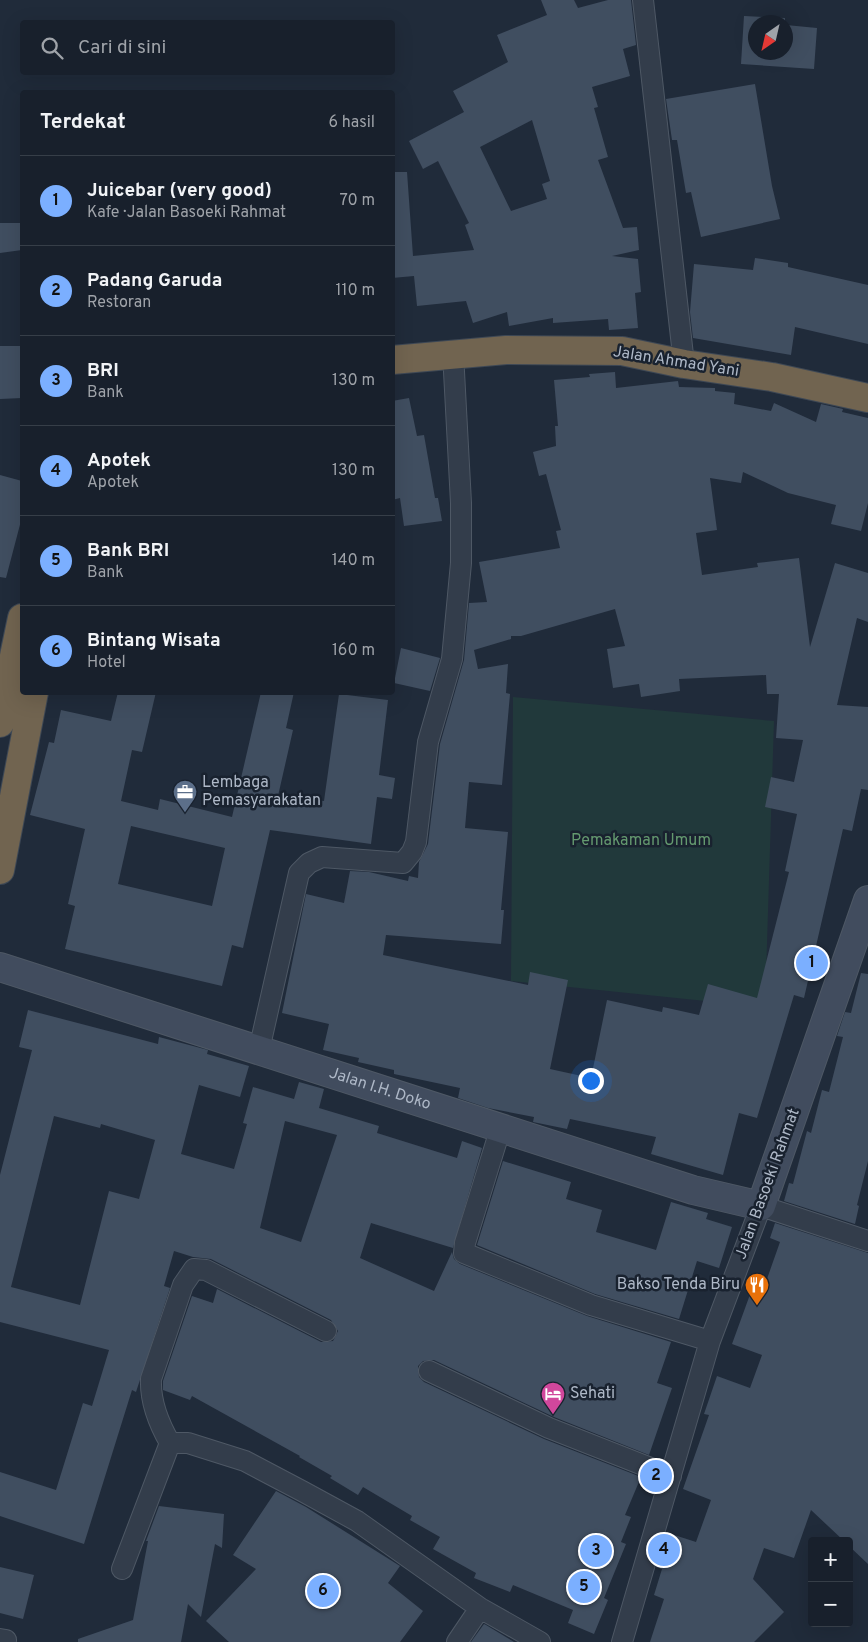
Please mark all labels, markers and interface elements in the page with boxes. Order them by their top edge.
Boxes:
north arrow [748,15,793,60]
search box [20,20,395,75]
icon: search [38,34,66,62]
text: Cari di sini [78,36,166,60]
text: Terdekat [40,109,126,136]
text: 6 hasil [328,113,375,133]
text: Juicebar (very good) [87,179,272,203]
text: 1 [53,191,59,211]
text: 70 m [340,191,375,211]
text: Kafe · Jalan Basoeki Rahmat [87,203,286,223]
text: Padang Garuda [87,269,222,293]
text: 2 [51,281,61,301]
text: 110 m [335,281,375,301]
text: Restoran [87,293,151,313]
street label: Jalan Ahmad Yani [612,342,740,382]
text: BRI [87,359,119,383]
text: 3 [51,371,61,391]
text: 130 m [332,371,375,391]
text: Bank [87,383,124,403]
text: Apotek [87,449,151,473]
text: 4 [51,461,61,481]
text: 130 m [332,461,375,481]
text: Apotek [87,473,139,493]
text: Bank BRI [87,539,169,563]
text: 5 [51,551,61,571]
text: 140 m [332,551,375,571]
text: Bank [87,563,124,583]
text: Bintang Wisata [87,629,221,653]
text: 6 [51,641,61,661]
text: 160 m [332,641,375,661]
text: Hotel [87,653,126,673]
place label: Lembaga Pemasyarakatan [202,773,321,811]
office icon: Lembaga Pemasyarakatan [172,779,198,813]
park label: Pemakaman Umum [571,831,711,851]
pin: 1 [796,944,828,982]
street label: Jalan I.H. Doko [326,1063,433,1115]
your location [578,1068,604,1094]
street label: Jalan Basoeki Rahmat [731,1106,805,1262]
restaurant icon: Bakso Tenda Biru [744,1272,770,1306]
place label: Bakso Tenda Biru [617,1275,740,1295]
hotel icon: Sehati [540,1381,566,1415]
place label: Sehati [570,1384,615,1404]
pin: 2 [640,1457,672,1495]
pin: 4 [648,1531,680,1569]
pin: 3 [580,1532,612,1570]
map controls [808,1537,853,1627]
button: + [808,1537,853,1582]
pin: 5 [568,1568,600,1606]
pin: 6 [307,1572,339,1610]
button: − [808,1582,853,1627]

